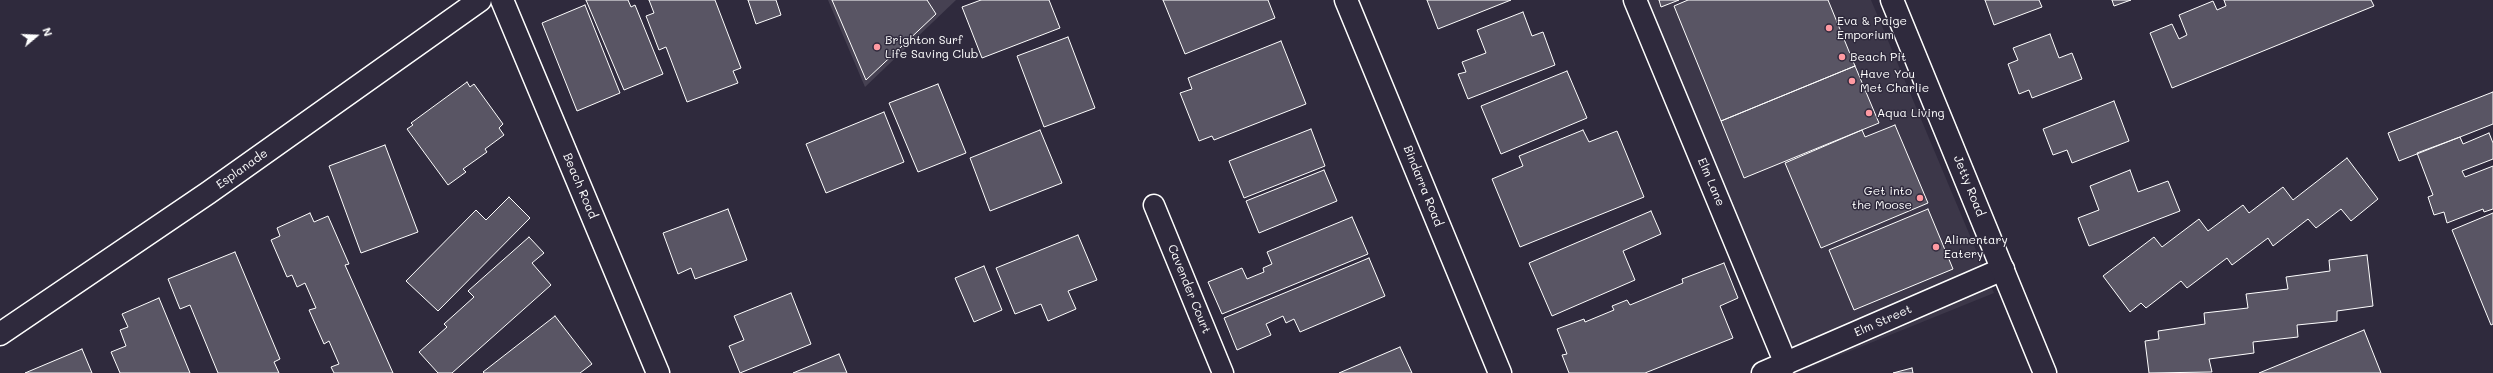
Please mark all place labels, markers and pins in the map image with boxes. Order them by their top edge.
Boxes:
place label: Eva & Paige Emporium [1837,14,1907,42]
marker: Eva & Paige Emporium [1824,23,1834,33]
place label: Brighton Surf Life Saving Club [885,33,978,61]
marker: Brighton Surf Life Saving Club [872,42,882,52]
place label: Beach Pit [1850,50,1906,64]
marker: Beach Pit [1837,52,1847,62]
place label: Have You Met Charlie [1860,67,1929,95]
marker: Have You Met Charlie [1847,76,1857,86]
place label: Aqua Living [1877,106,1944,120]
marker: Aqua Living [1864,108,1874,118]
place label: Get into the Moose [1852,184,1912,212]
marker: Get into the Moose [1915,193,1925,203]
place label: Alimentary Eatery [1944,233,2008,261]
marker: Alimentary Eatery [1931,242,1941,252]

